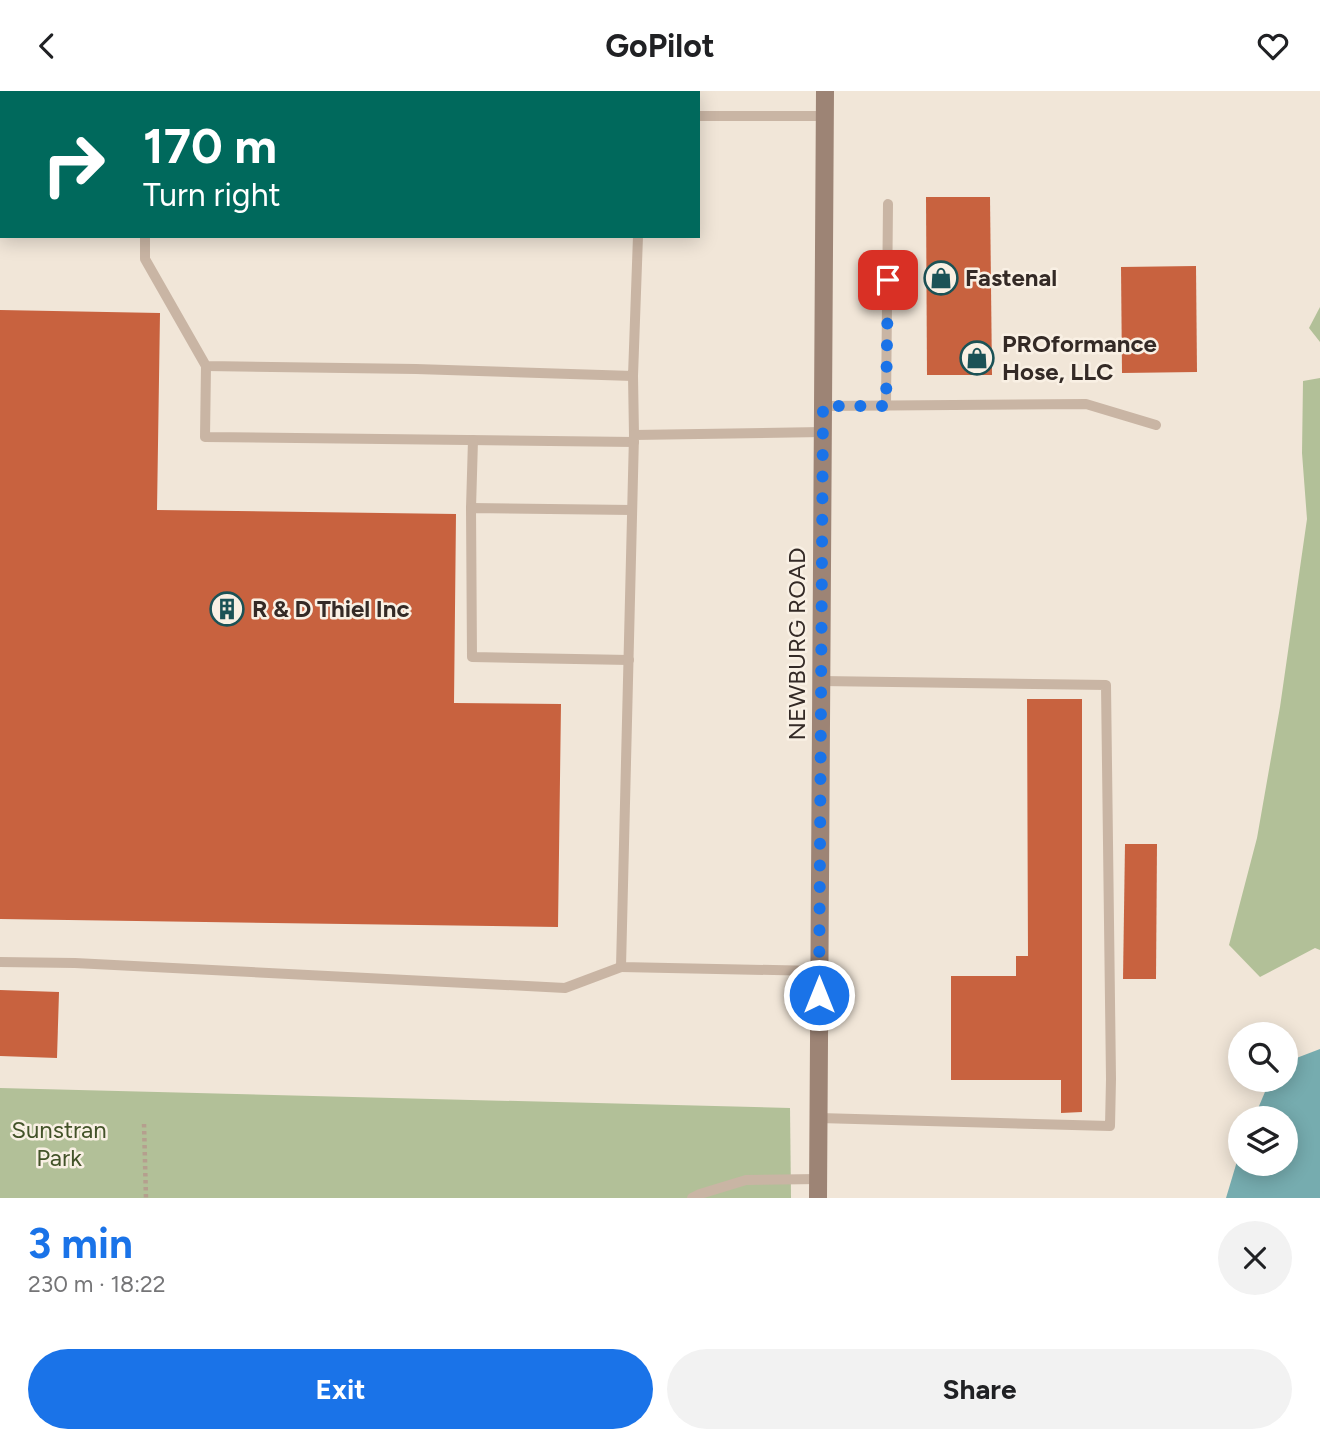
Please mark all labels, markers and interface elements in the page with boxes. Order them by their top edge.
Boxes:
icon: back [28,27,66,65]
text: GoPilot [605,27,715,65]
icon: heart [1254,27,1292,65]
text: 170 m [143,116,277,175]
icon: right [28,119,119,210]
text: Turn right [143,176,281,214]
pin [858,250,918,310]
shop icon: Fastenal [922,259,960,297]
icon: arrive [869,261,907,299]
place label: Fastenal [965,263,1057,292]
place label: PROformance Hose, LLC [1002,329,1157,386]
shop icon: PROformance Hose, LLC [958,339,996,377]
street label: NEWBURG ROAD [782,547,811,741]
building icon: R & D Thiel Inc [208,590,246,628]
place label: R & D Thiel Inc [252,594,410,623]
position arrow [782,958,856,1032]
map controls [1228,1022,1298,1176]
button: search [1228,1022,1298,1092]
button: layers [1228,1106,1298,1176]
park label: Sunstran Park [11,1115,107,1172]
text: 3 min [28,1218,133,1269]
button: close [1218,1221,1292,1295]
text: 230 m · 18:22 [28,1270,166,1298]
button: Exit [28,1349,653,1429]
button: Share [667,1349,1292,1429]

